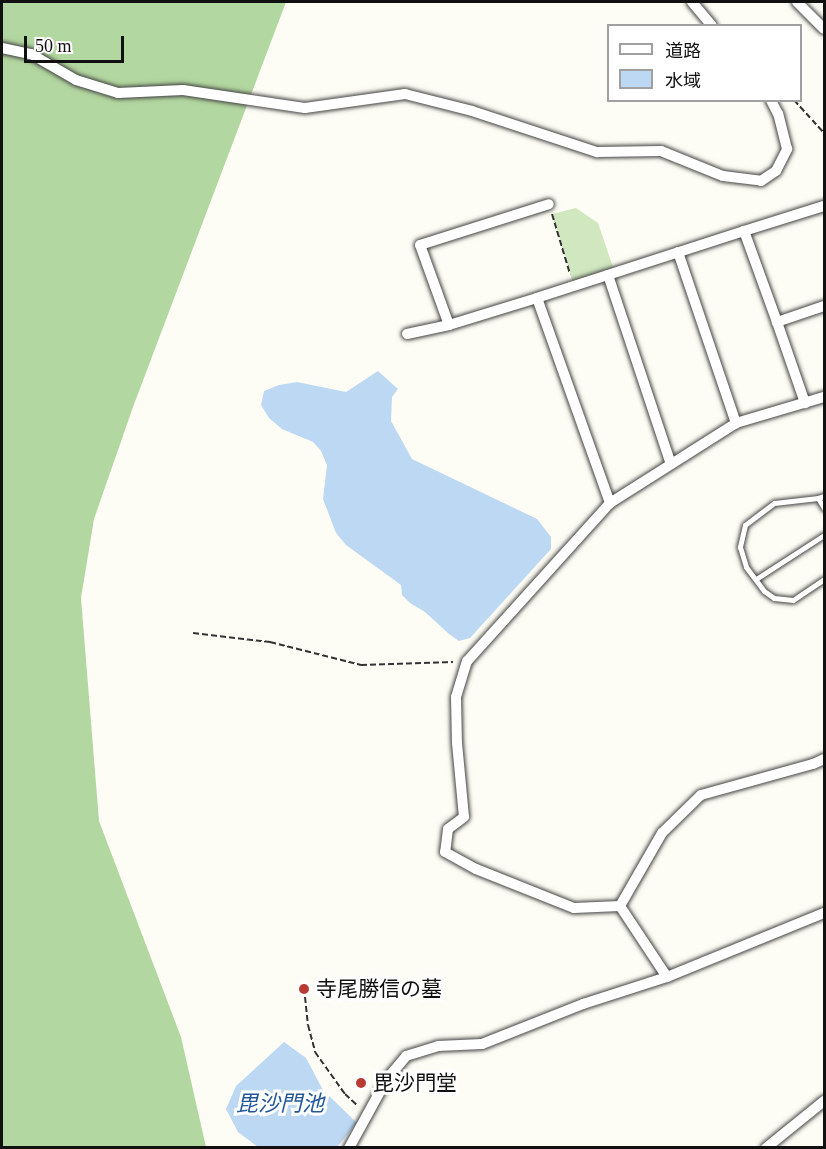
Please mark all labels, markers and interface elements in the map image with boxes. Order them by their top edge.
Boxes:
scale bar [27,24,128,62]
legend [607,24,802,102]
text: 50 m [35,36,72,56]
text: 道路 [665,41,701,61]
text: 水域 [665,71,701,91]
place label: 寺尾勝信の墓 [316,976,442,1002]
marker: 寺尾勝信の墓 [297,982,311,996]
place label: 毘沙門堂 [373,1070,457,1096]
marker: 毘沙門堂 [354,1076,368,1090]
water label: 毘沙門池 [236,1091,324,1117]

